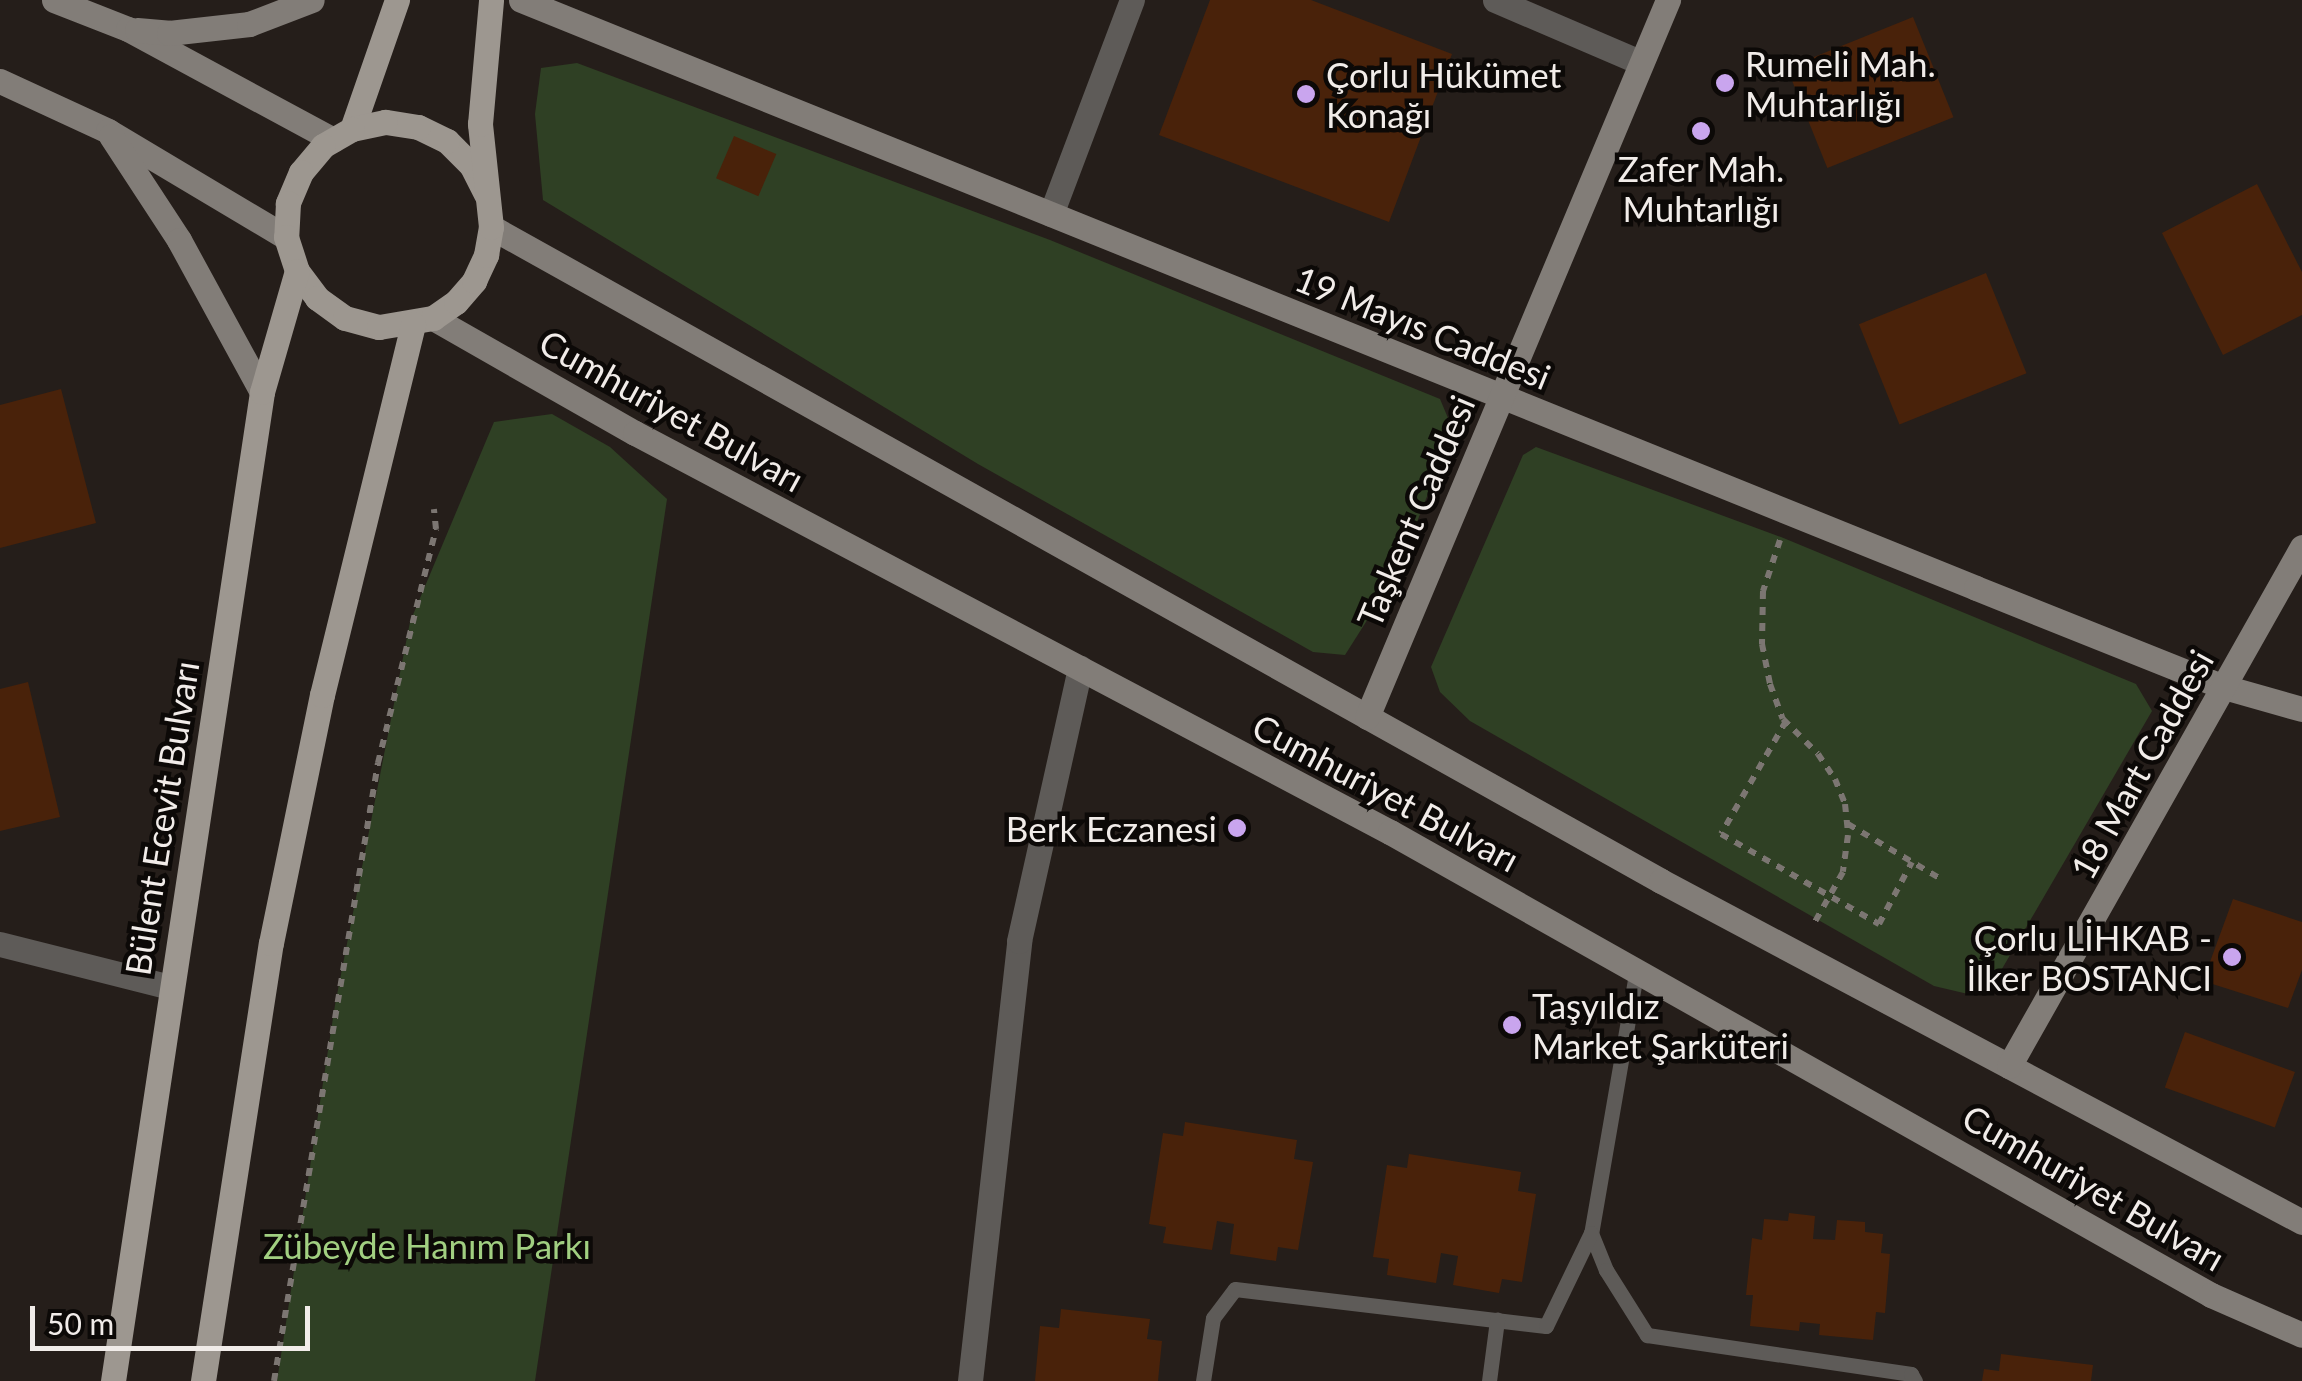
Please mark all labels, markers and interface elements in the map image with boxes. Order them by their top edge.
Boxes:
place label: Rumeli Mah. Muhtarlığı [1745,42,1936,124]
place label: Çorlu Hükümet Konağı [1326,53,1561,135]
marker: Rumeli Mah. Muhtarlığı [1714,72,1736,94]
marker: Çorlu Hükümet Konağı [1295,83,1317,105]
marker: Zafer Mah. Muhtarlığı [1690,120,1712,142]
place label: Zafer Mah. Muhtarlığı [1617,147,1785,229]
street label: 19 Mayıs Caddesi [1289,257,1557,397]
street label: Cumhuriyet Bulvarı [533,320,811,500]
street label: Taşkent Caddesi [1347,389,1483,633]
street label: 18 Mart Caddesi [2061,642,2221,886]
street label: Bülent Ecevit Bulvarı [115,658,207,978]
street label: Cumhuriyet Bulvarı [1246,704,1526,880]
place label: Berk Eczanesi [1006,807,1217,849]
marker: Berk Eczanesi [1226,817,1248,839]
place label: Çorlu LİHKAB - İlker BOSTANCI [1966,916,2212,998]
marker: Çorlu LİHKAB - İlker BOSTANCI [2221,946,2243,968]
place label: Taşyıldız Market Şarküteri [1532,984,1789,1066]
marker: Taşyıldız Market Şarküteri [1501,1014,1523,1036]
street label: Cumhuriyet Bulvarı [1956,1095,2232,1279]
park label: Zübeyde Hanım Parkı [263,1224,591,1266]
scale bar [35,1286,315,1348]
text: 50 m [47,1305,114,1341]

